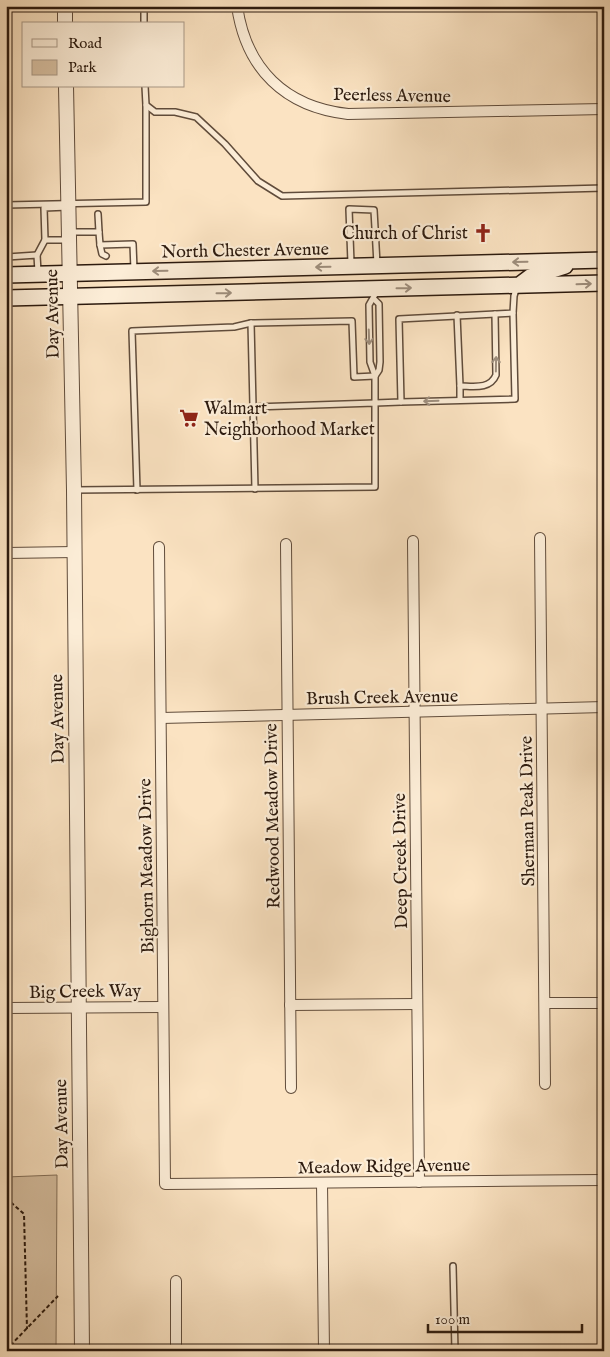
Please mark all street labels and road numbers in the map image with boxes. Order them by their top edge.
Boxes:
street label: Peerless Avenue [333,84,451,109]
street label: North Chester Avenue [161,239,329,264]
street label: Day Avenue [41,269,66,359]
street label: Day Avenue [46,674,71,764]
street label: Brush Creek Avenue [306,686,458,711]
street label: Redwood Meadow Drive [260,723,287,909]
street label: Sherman Peak Drive [516,736,541,886]
street label: Bighorn Meadow Drive [134,778,161,954]
street label: Deep Creek Drive [389,793,414,929]
street label: Big Creek Way [29,980,142,1005]
street label: Day Avenue [50,1079,75,1169]
street label: Meadow Ridge Avenue [298,1154,471,1181]

